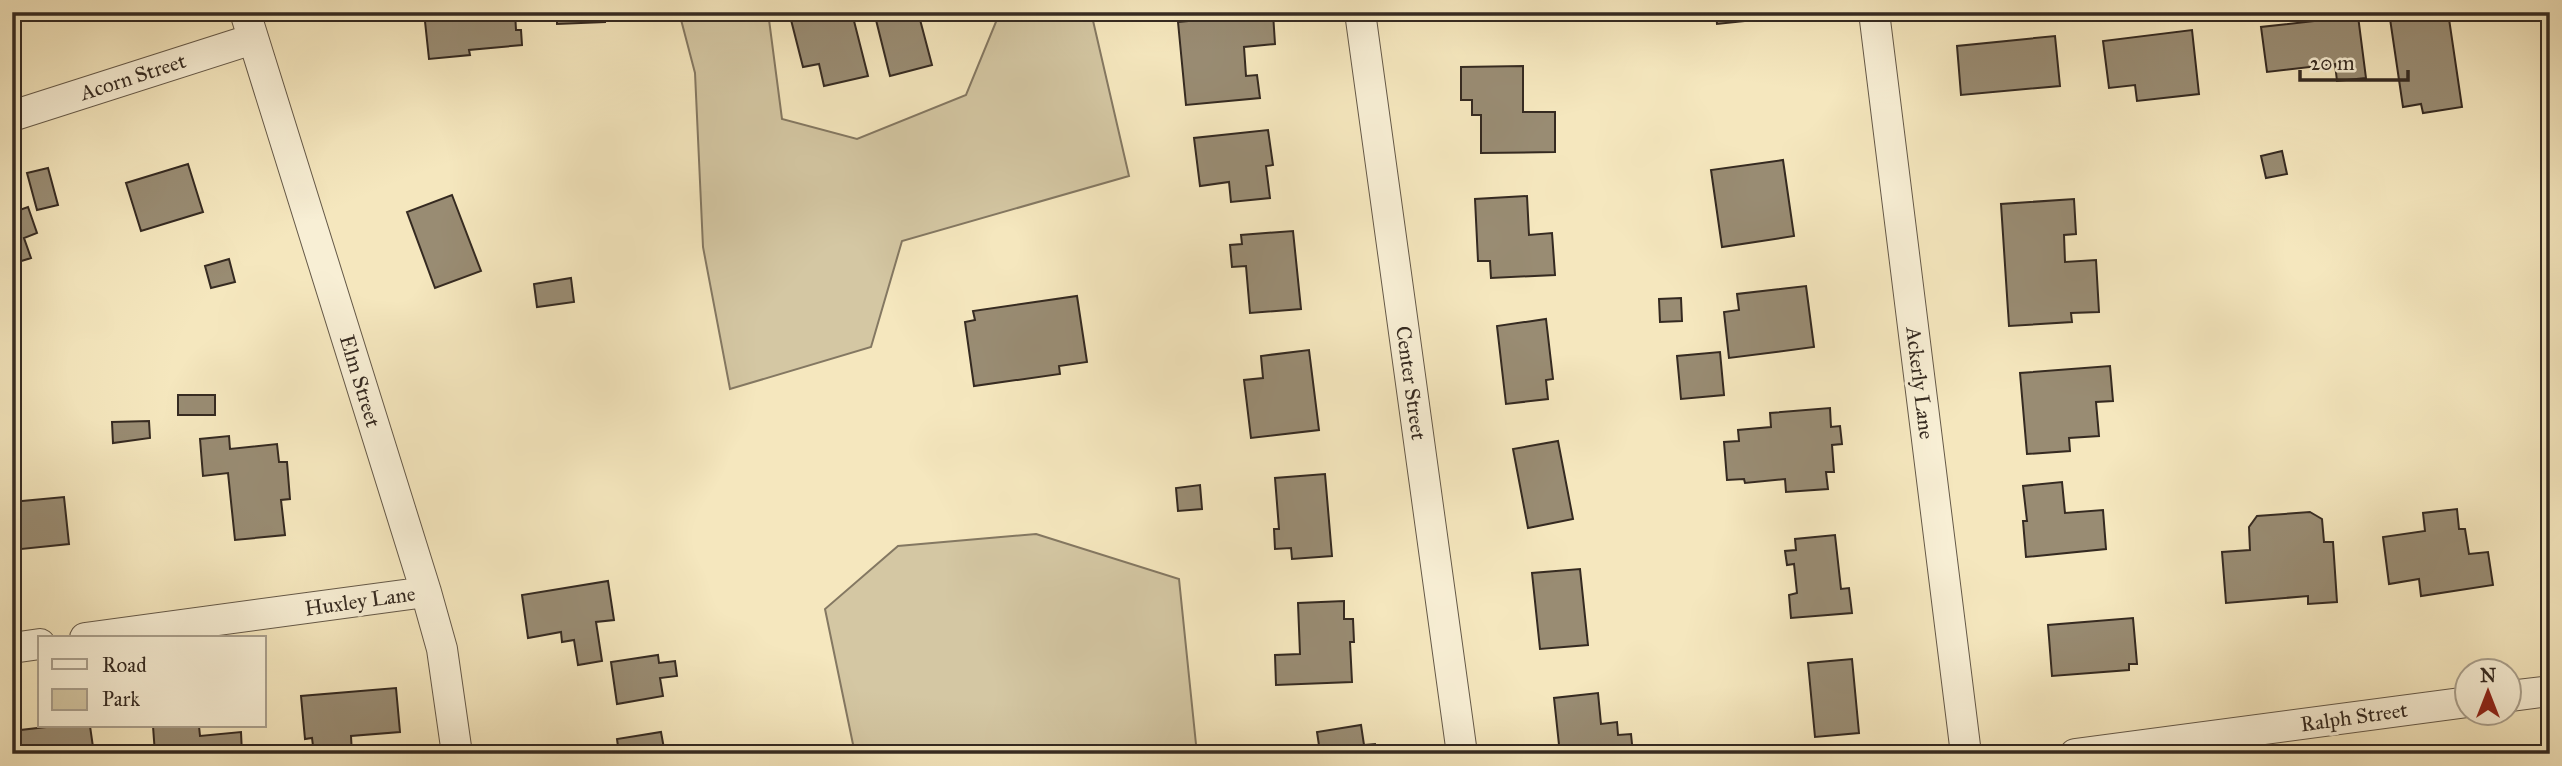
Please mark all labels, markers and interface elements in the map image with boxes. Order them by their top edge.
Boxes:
scale bar [2300,38,2408,82]
street label: Acorn Street [76,48,190,107]
text: 20 m [2310,50,2355,76]
street label: Center Street [1390,324,1432,442]
street label: Ackerly Lane [1900,324,1940,441]
street label: Elm Street [334,332,386,431]
street label: Huxley Lane [303,580,417,622]
legend [38,636,266,728]
text: Road [102,652,147,678]
north arrow [2454,658,2524,728]
text: N [2480,664,2496,687]
text: Park [102,686,140,712]
street label: Ralph Street [2299,697,2410,737]

